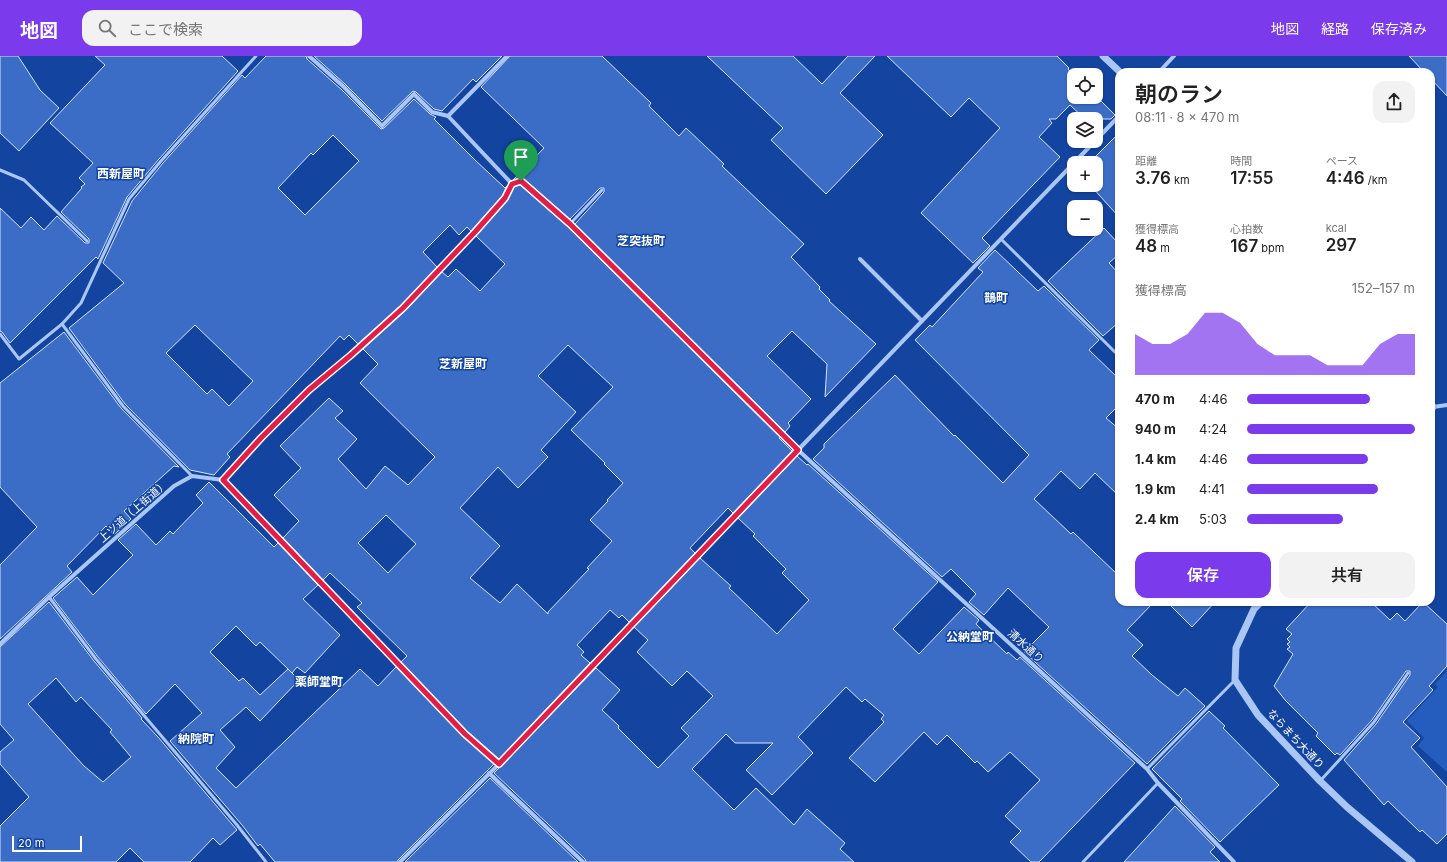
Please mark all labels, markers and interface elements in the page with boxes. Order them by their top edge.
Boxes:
search box [82,10,362,46]
icon: search [96,17,118,39]
text: 地図 [20,19,58,42]
text: ここで検索 [128,20,203,39]
text: 地図 [1271,20,1299,37]
text: 経路 [1321,20,1349,37]
text: 保存済み [1371,20,1427,37]
map controls [1067,68,1103,236]
button: locate [1067,68,1103,104]
text: 朝のラン [1135,81,1223,107]
button: share [1373,81,1415,123]
text: 08:11 · 8 × 470 m [1135,109,1239,125]
button: layers [1067,112,1103,148]
pin [504,140,538,181]
icon: arrive [510,146,532,168]
text: 距離 [1135,154,1157,168]
text: 時間 [1230,154,1252,168]
text: ペース [1326,154,1358,168]
button: + [1067,156,1103,192]
district label: 西新屋町 [97,166,145,181]
text: 3.76 [1135,168,1171,188]
text: 17:55 [1230,168,1274,188]
text: 4:46 [1326,168,1365,188]
text: km [1171,173,1190,187]
text: /km [1365,173,1387,187]
button: − [1067,200,1103,236]
text: kcal [1326,221,1347,235]
text: 獲得標高 [1135,222,1179,236]
text: 心拍数 [1230,222,1263,236]
district label: 芝突抜町 [617,233,665,248]
text: 297 [1326,235,1357,255]
text: 48 [1135,236,1157,256]
text: 167 [1230,236,1258,256]
text: m [1157,241,1170,255]
text: bpm [1258,241,1284,255]
text: 152–157 m [1352,280,1415,296]
text: 獲得標高 [1135,282,1187,298]
district label: 鵲町 [984,290,1008,305]
district label: 芝新屋町 [439,356,487,371]
text: 470 m [1135,391,1175,407]
text: 4:46 [1199,391,1228,407]
text: 940 m [1135,421,1176,437]
text: 4:24 [1199,421,1227,437]
text: 1.4 km [1135,451,1176,467]
text: 4:46 [1199,451,1228,467]
street label: 上ツ道（上街道） [95,477,171,545]
text: 1.9 km [1135,481,1176,497]
text: 4:41 [1199,481,1225,497]
text: 2.4 km [1135,511,1179,527]
text: 5:03 [1199,511,1227,527]
button: 保存 [1135,552,1271,598]
button: 共有 [1279,552,1415,598]
street label: 清水通り [1005,626,1047,666]
district label: 公納堂町 [946,629,994,644]
district label: 薬師堂町 [295,674,343,689]
street label: ならまち大通り [1265,706,1327,772]
district label: 納院町 [178,731,214,746]
scale bar [12,834,82,853]
text: 20 m [18,836,44,850]

